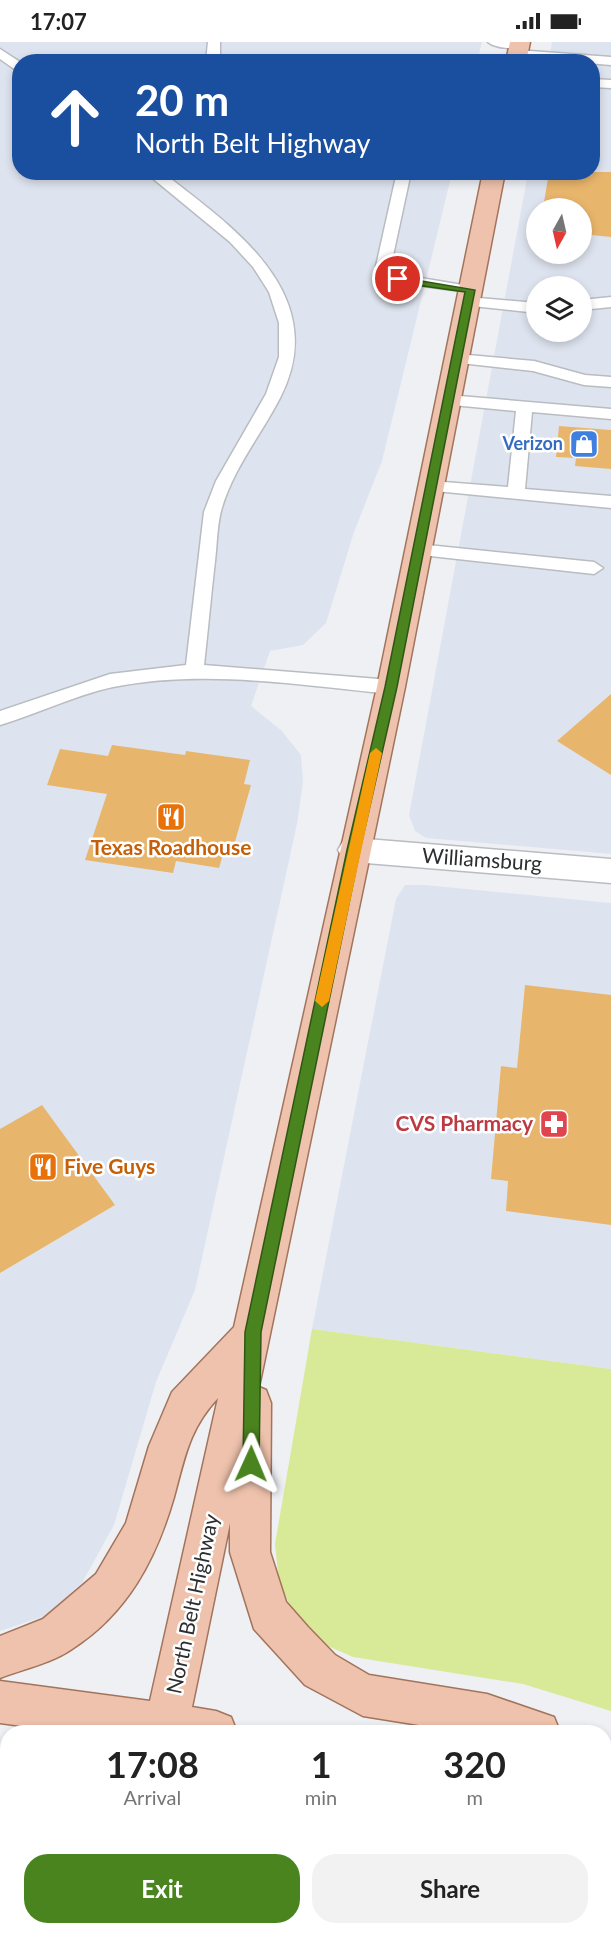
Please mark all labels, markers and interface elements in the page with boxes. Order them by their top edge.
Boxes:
text: 17:07 [30,8,87,35]
text: 20 m [135,75,229,125]
icon: ahead [36,78,114,156]
text: North Belt Highway [135,126,370,159]
north arrow [526,198,592,264]
map controls [526,198,592,342]
pin [372,253,423,304]
icon: arrive [381,262,414,295]
button: layers [526,276,592,342]
shop icon: Verizon [568,428,600,460]
place label: Verizon [501,432,563,454]
restaurant icon: Texas Roadhouse [155,801,187,833]
place label: Texas Roadhouse [91,834,251,859]
street label: Williamsburg [421,842,543,875]
pharmacy icon: CVS Pharmacy [538,1108,570,1140]
place label: CVS Pharmacy [396,1110,534,1135]
restaurant icon: Five Guys [27,1151,59,1183]
place label: Five Guys [64,1153,155,1178]
position arrow [219,1432,283,1496]
street label: North Belt Highway [160,1511,223,1696]
text: 17:08 [106,1742,199,1786]
text: 1 [311,1742,332,1786]
text: 320 [443,1742,506,1786]
text: Arrival [124,1785,181,1809]
text: min [305,1785,337,1809]
text: m [466,1785,483,1809]
button: Exit [24,1854,300,1923]
button: Share [312,1854,588,1923]

